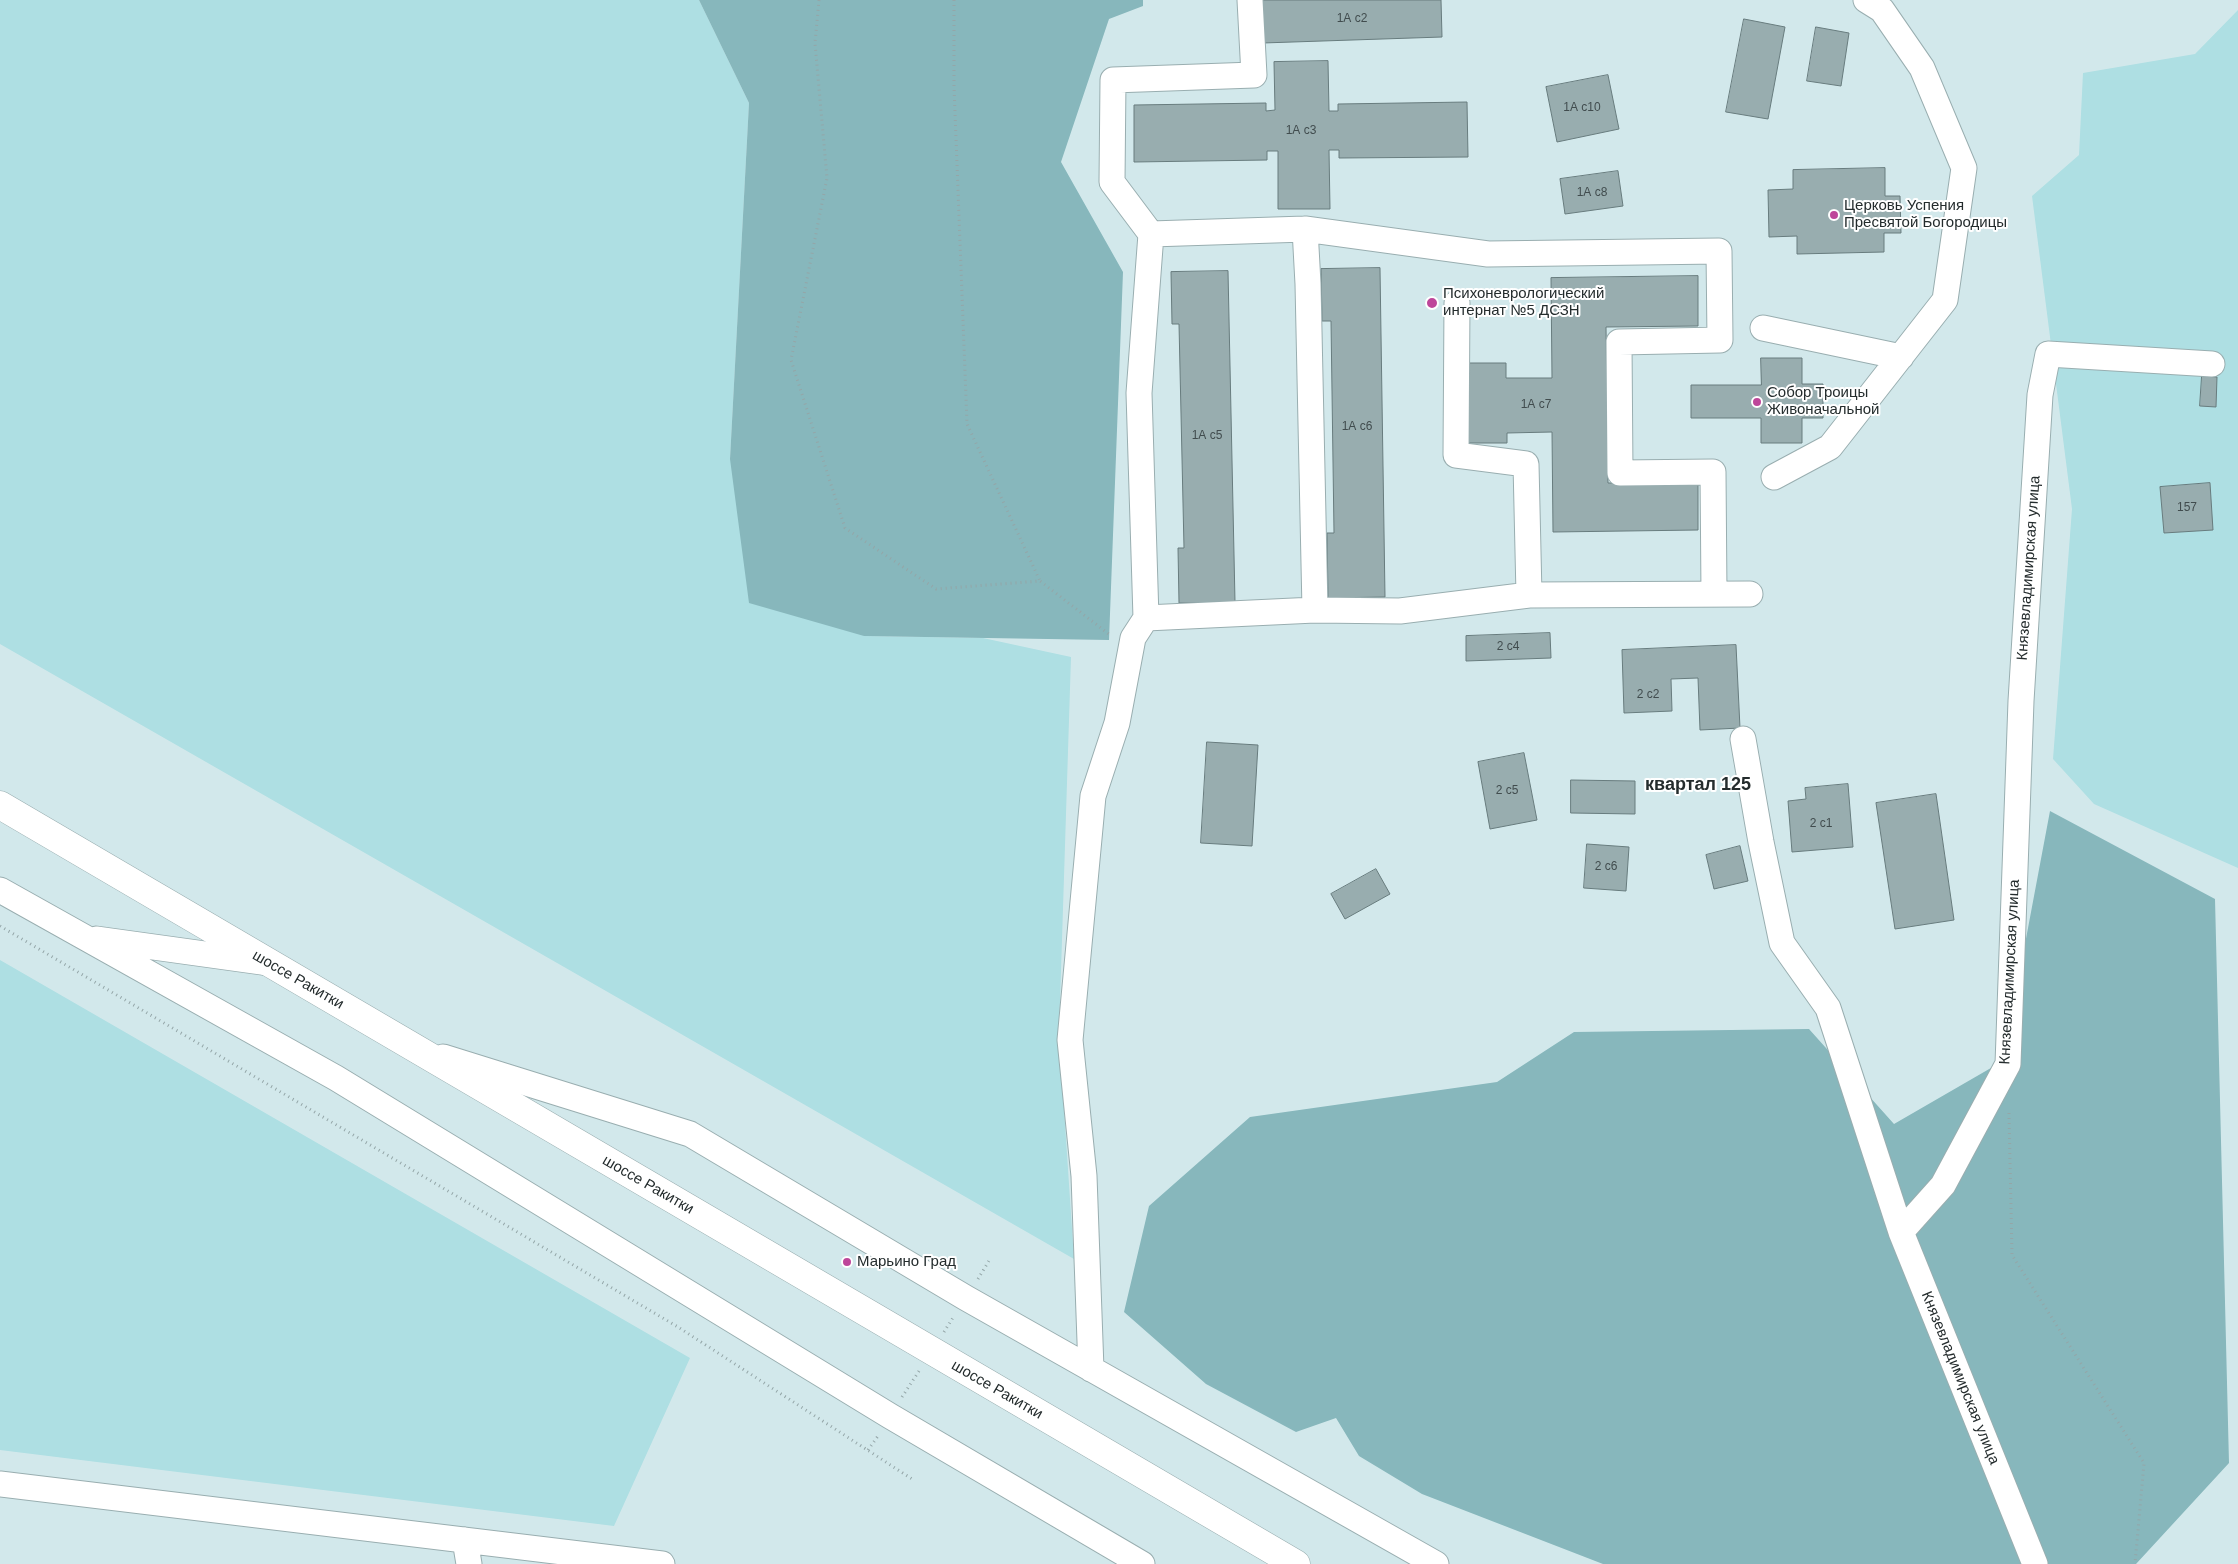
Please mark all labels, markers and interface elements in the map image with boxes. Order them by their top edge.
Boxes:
house number: 1А с2 [1337,12,1367,26]
house number: 1А с10 [1563,101,1601,115]
house number: 1А с3 [1286,124,1316,138]
house number: 1А с8 [1577,186,1607,200]
place label: Церковь Успения Пресвятой Богородицы [1844,197,2007,232]
marker: Церковь Успения Пресвятой Богородицы [1828,209,1840,221]
place label: Психоневрологический интернат №5 ДСЗН [1443,285,1604,320]
marker: Психоневрологический интернат №5 ДСЗН [1425,296,1439,310]
place label: Собор Троицы Живоначальной [1767,384,1879,419]
marker: Собор Троицы Живоначальной [1751,396,1763,408]
house number: 1А с7 [1521,398,1551,412]
house number: 1А с6 [1342,420,1372,434]
house number: 1А с5 [1192,429,1222,443]
street label: Князевладимирская улица [2014,475,2044,661]
house number: 157 [2177,501,2197,515]
house number: 2 с4 [1497,640,1519,654]
house number: 2 с2 [1637,688,1659,702]
district label: квартал 125 [1645,774,1751,796]
house number: 2 с5 [1496,784,1518,798]
house number: 2 с1 [1810,817,1832,831]
house number: 2 с6 [1595,860,1617,874]
street label: Князевладимирская улица [1996,879,2024,1065]
street label: шоссе Ракитки [249,947,347,1013]
street label: шоссе Ракитки [599,1152,697,1218]
place label: Марьино Град [857,1253,956,1271]
marker: Марьино Град [841,1256,853,1268]
street label: Князевладимирская улица [1917,1289,2003,1467]
street label: шоссе Ракитки [948,1357,1046,1423]

